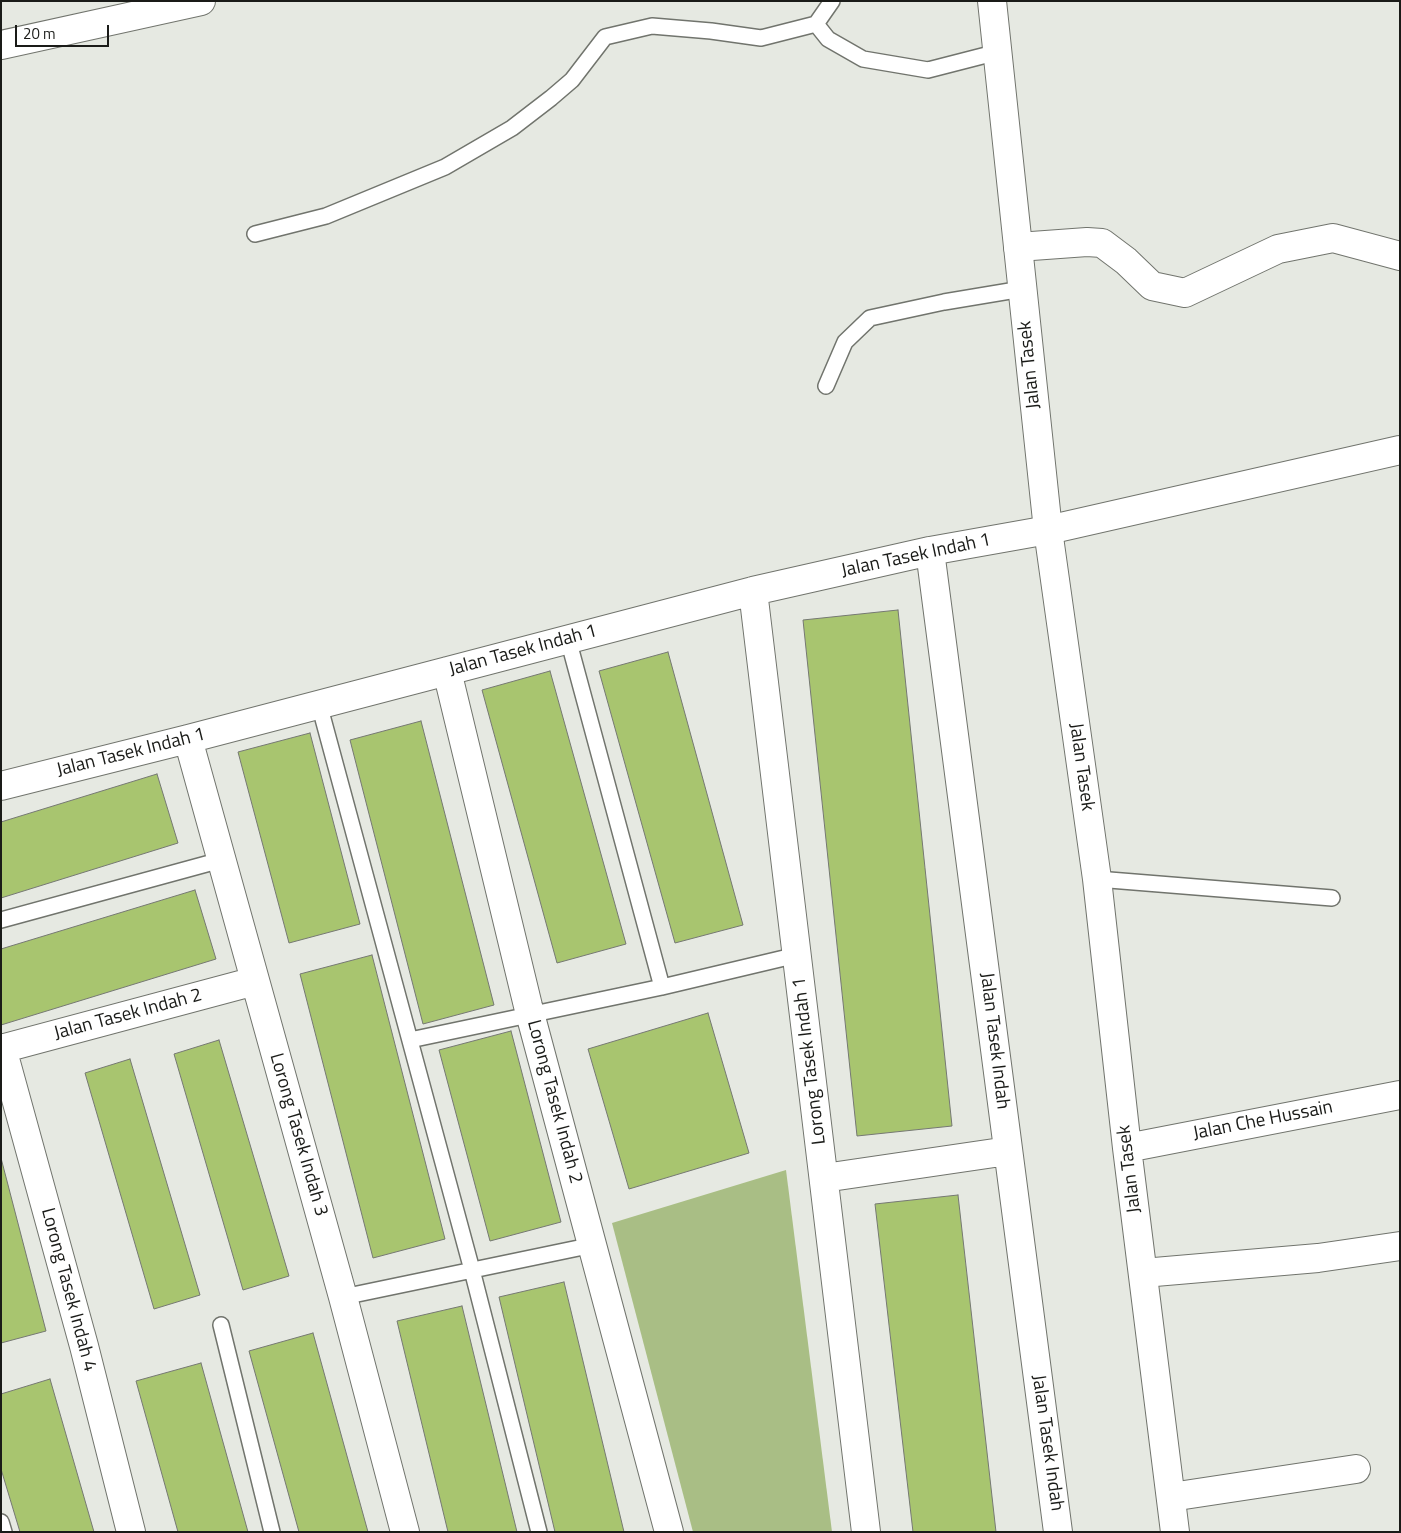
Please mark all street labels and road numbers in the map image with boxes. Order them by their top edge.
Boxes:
street label: Jalan Tasek [1014,320,1046,410]
street label: Jalan Tasek Indah 1 [839,529,993,583]
street label: Jalan Tasek Indah 1 [446,620,600,682]
street label: Jalan Tasek [1064,722,1098,812]
street label: Jalan Tasek Indah 1 [54,724,208,782]
street label: Jalan Tasek Indah [974,971,1014,1111]
street label: Lorong Tasek Indah 1 [788,976,832,1146]
street label: Jalan Tasek Indah 2 [51,984,205,1046]
street label: Lorong Tasek Indah 2 [521,1018,587,1186]
street label: Lorong Tasek Indah 3 [264,1051,332,1219]
street label: Jalan Che Hussain [1191,1096,1335,1146]
street label: Jalan Tasek [1113,1124,1147,1214]
street label: Lorong Tasek Indah 4 [35,1206,101,1374]
street label: Jalan Tasek Indah [1026,1373,1068,1513]

